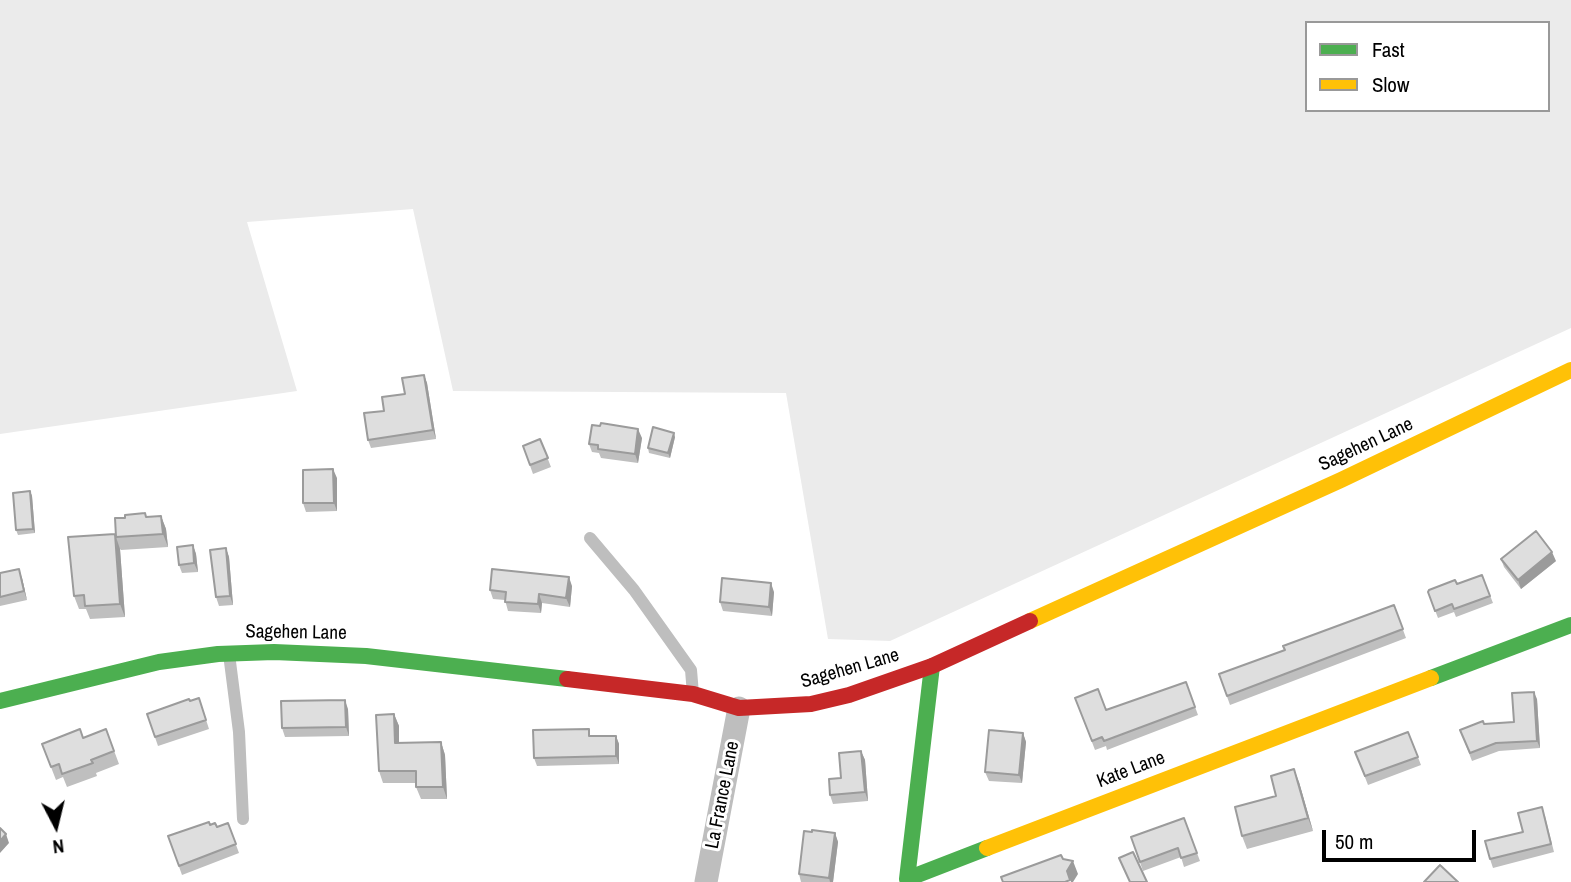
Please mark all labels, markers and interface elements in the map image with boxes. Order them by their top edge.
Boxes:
legend [1305,21,1550,112]
text: Fast [1372,35,1405,64]
text: Slow [1372,70,1409,99]
street label: Sagehen Lane [1315,413,1417,477]
street label: Sagehen Lane [245,621,347,645]
street label: Sagehen Lane [798,644,902,694]
street label: La France Lane [701,739,745,851]
street label: Kate Lane [1094,747,1168,793]
north arrow [21,791,91,861]
scale bar [1326,816,1480,860]
text: 50 m [1335,827,1373,856]
text: N [51,833,66,860]

